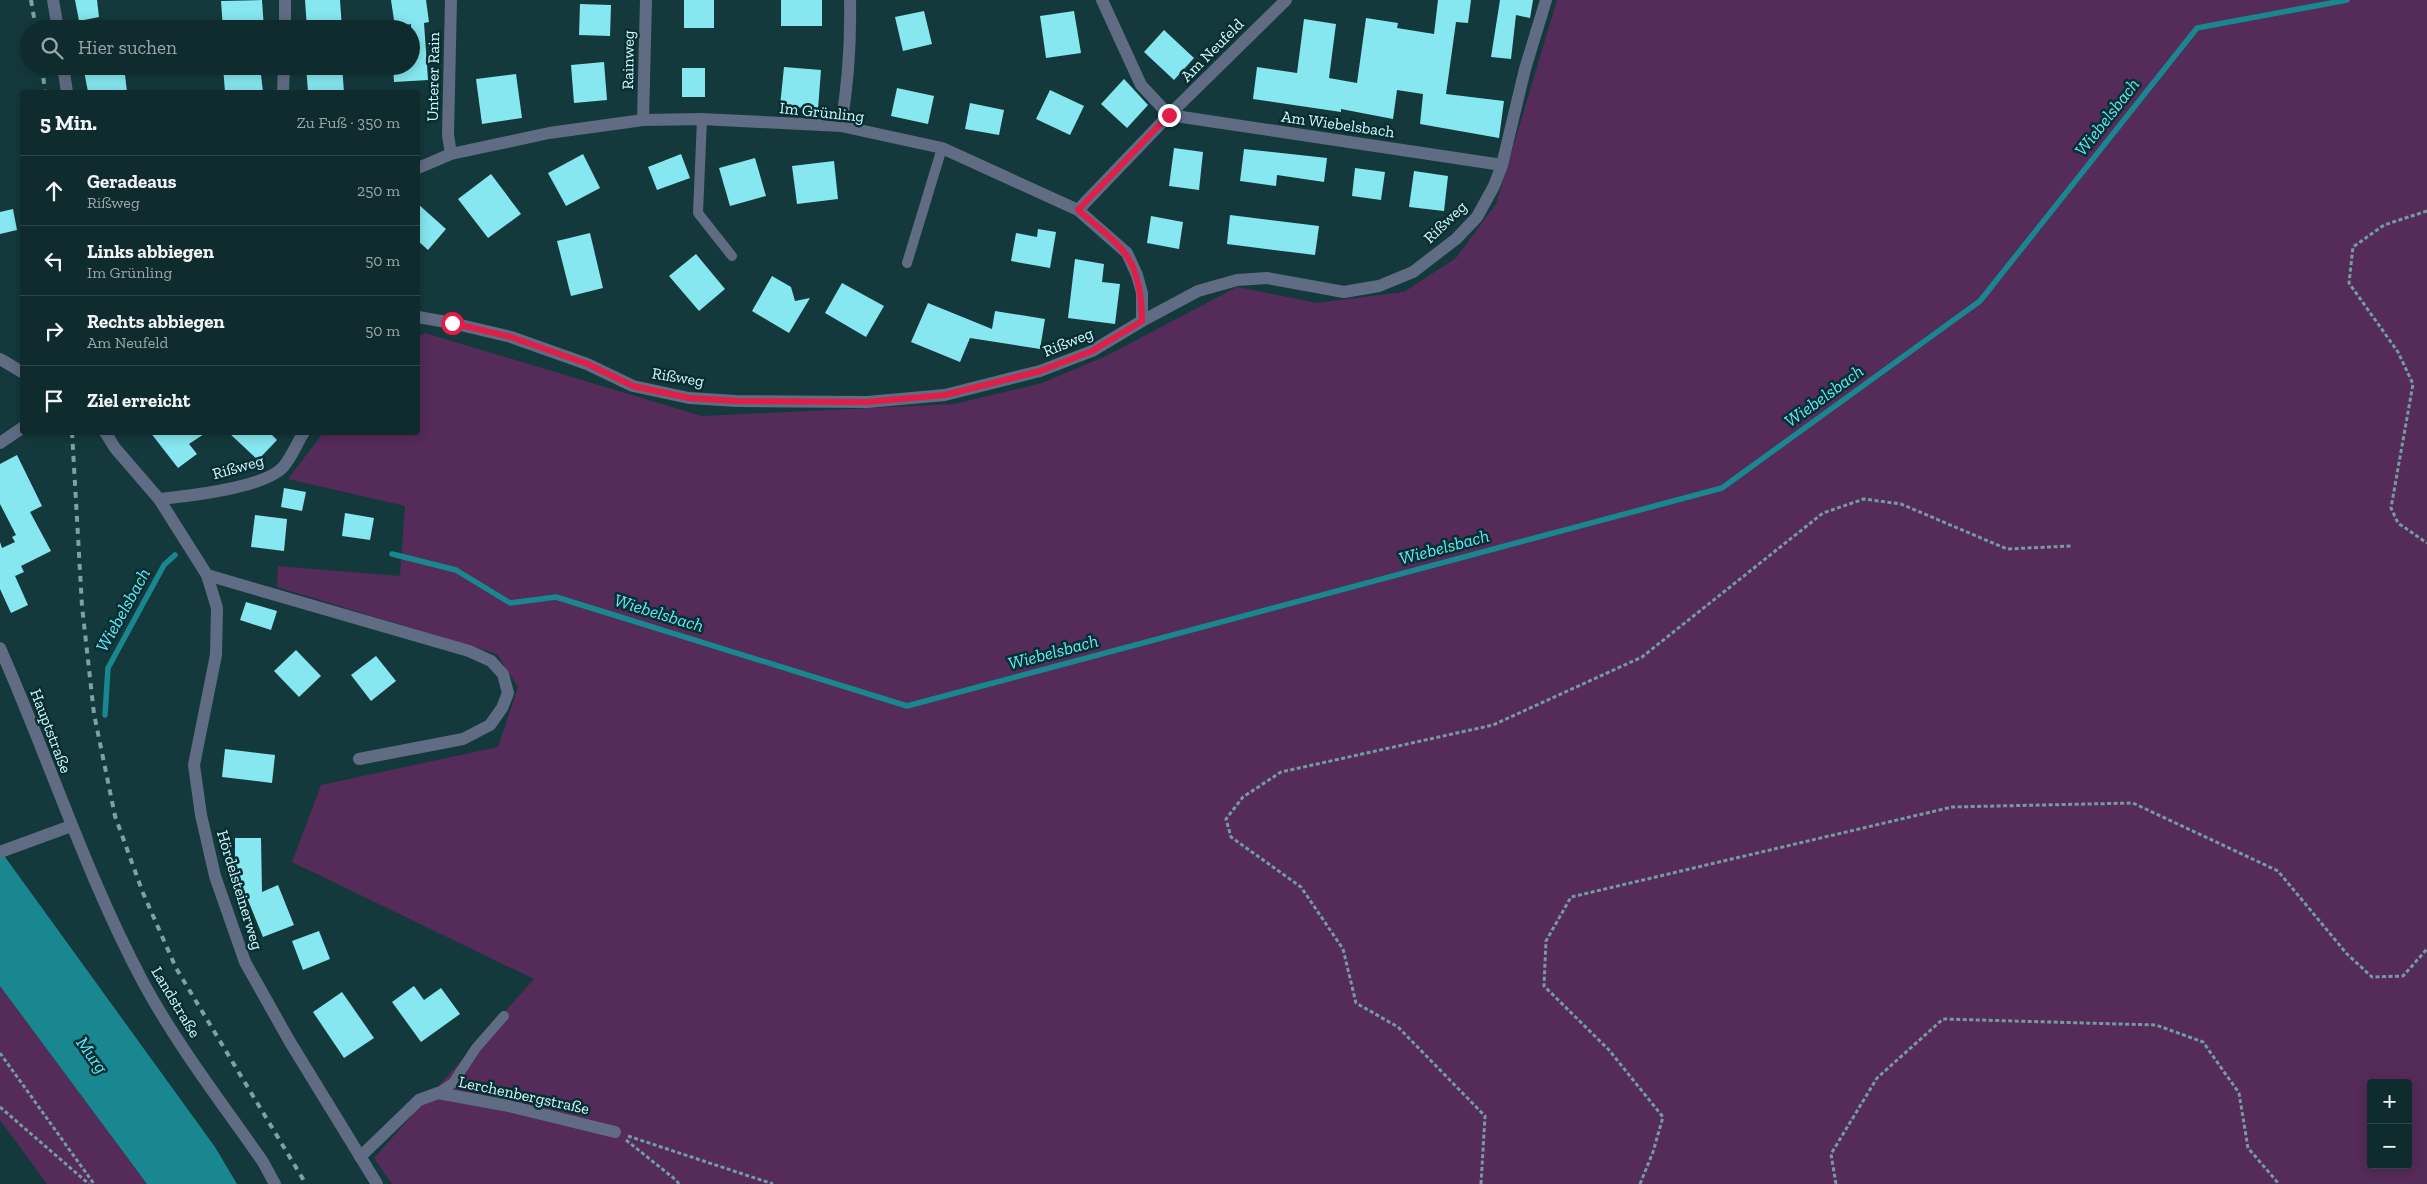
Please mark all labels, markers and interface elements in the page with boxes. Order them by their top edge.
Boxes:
street label: Am Neufeld [1177,14,1248,85]
search box [20,20,420,75]
street label: Rainweg [618,30,638,90]
street label: Unterer Rain [423,31,443,122]
icon: search [38,34,66,62]
text: Hier suchen [78,36,177,59]
water label: Wiebelsbach [2070,74,2144,160]
street label: Im Grünling [779,98,866,126]
route end [1158,104,1181,127]
street label: Am Wiebelsbach [1280,107,1396,141]
text: 5 Min. [40,110,97,135]
text: Zu Fuß · 350 m [297,113,400,132]
text: Geradeaus [87,170,177,193]
icon: ahead [40,177,68,205]
text: 250 m [357,181,400,200]
text: Rißweg [87,193,140,212]
street label: Rißweg [1419,197,1471,247]
text: Links abbiegen [87,240,214,263]
icon: left [40,247,68,275]
text: 50 m [365,251,400,270]
text: Im Grünling [87,263,172,282]
text: Rechts abbiegen [87,310,225,333]
route start [441,312,464,335]
icon: right [40,317,68,345]
text: 50 m [365,321,400,340]
street label: Rißweg [1040,323,1096,361]
text: Am Neufeld [87,333,168,352]
water label: Wiebelsbach [1780,360,1868,432]
street label: Rißweg [651,363,706,391]
icon: arrive [40,387,68,415]
text: Ziel erreicht [87,389,190,412]
street label: Rißweg [210,451,266,483]
water label: Wiebelsbach [1396,524,1492,570]
water label: Wiebelsbach [91,564,155,656]
water label: Wiebelsbach [612,589,706,637]
water label: Wiebelsbach [1005,629,1101,675]
street label: Hauptstraße [26,686,76,776]
street label: Hördelsteinerweg [213,828,267,952]
street label: Landstraße [147,963,205,1041]
water label: Murg [71,1032,113,1078]
street label: Lerchenbergstraße [457,1072,591,1118]
map controls [2367,1079,2412,1169]
button: + [2367,1079,2412,1124]
button: − [2367,1124,2412,1169]

